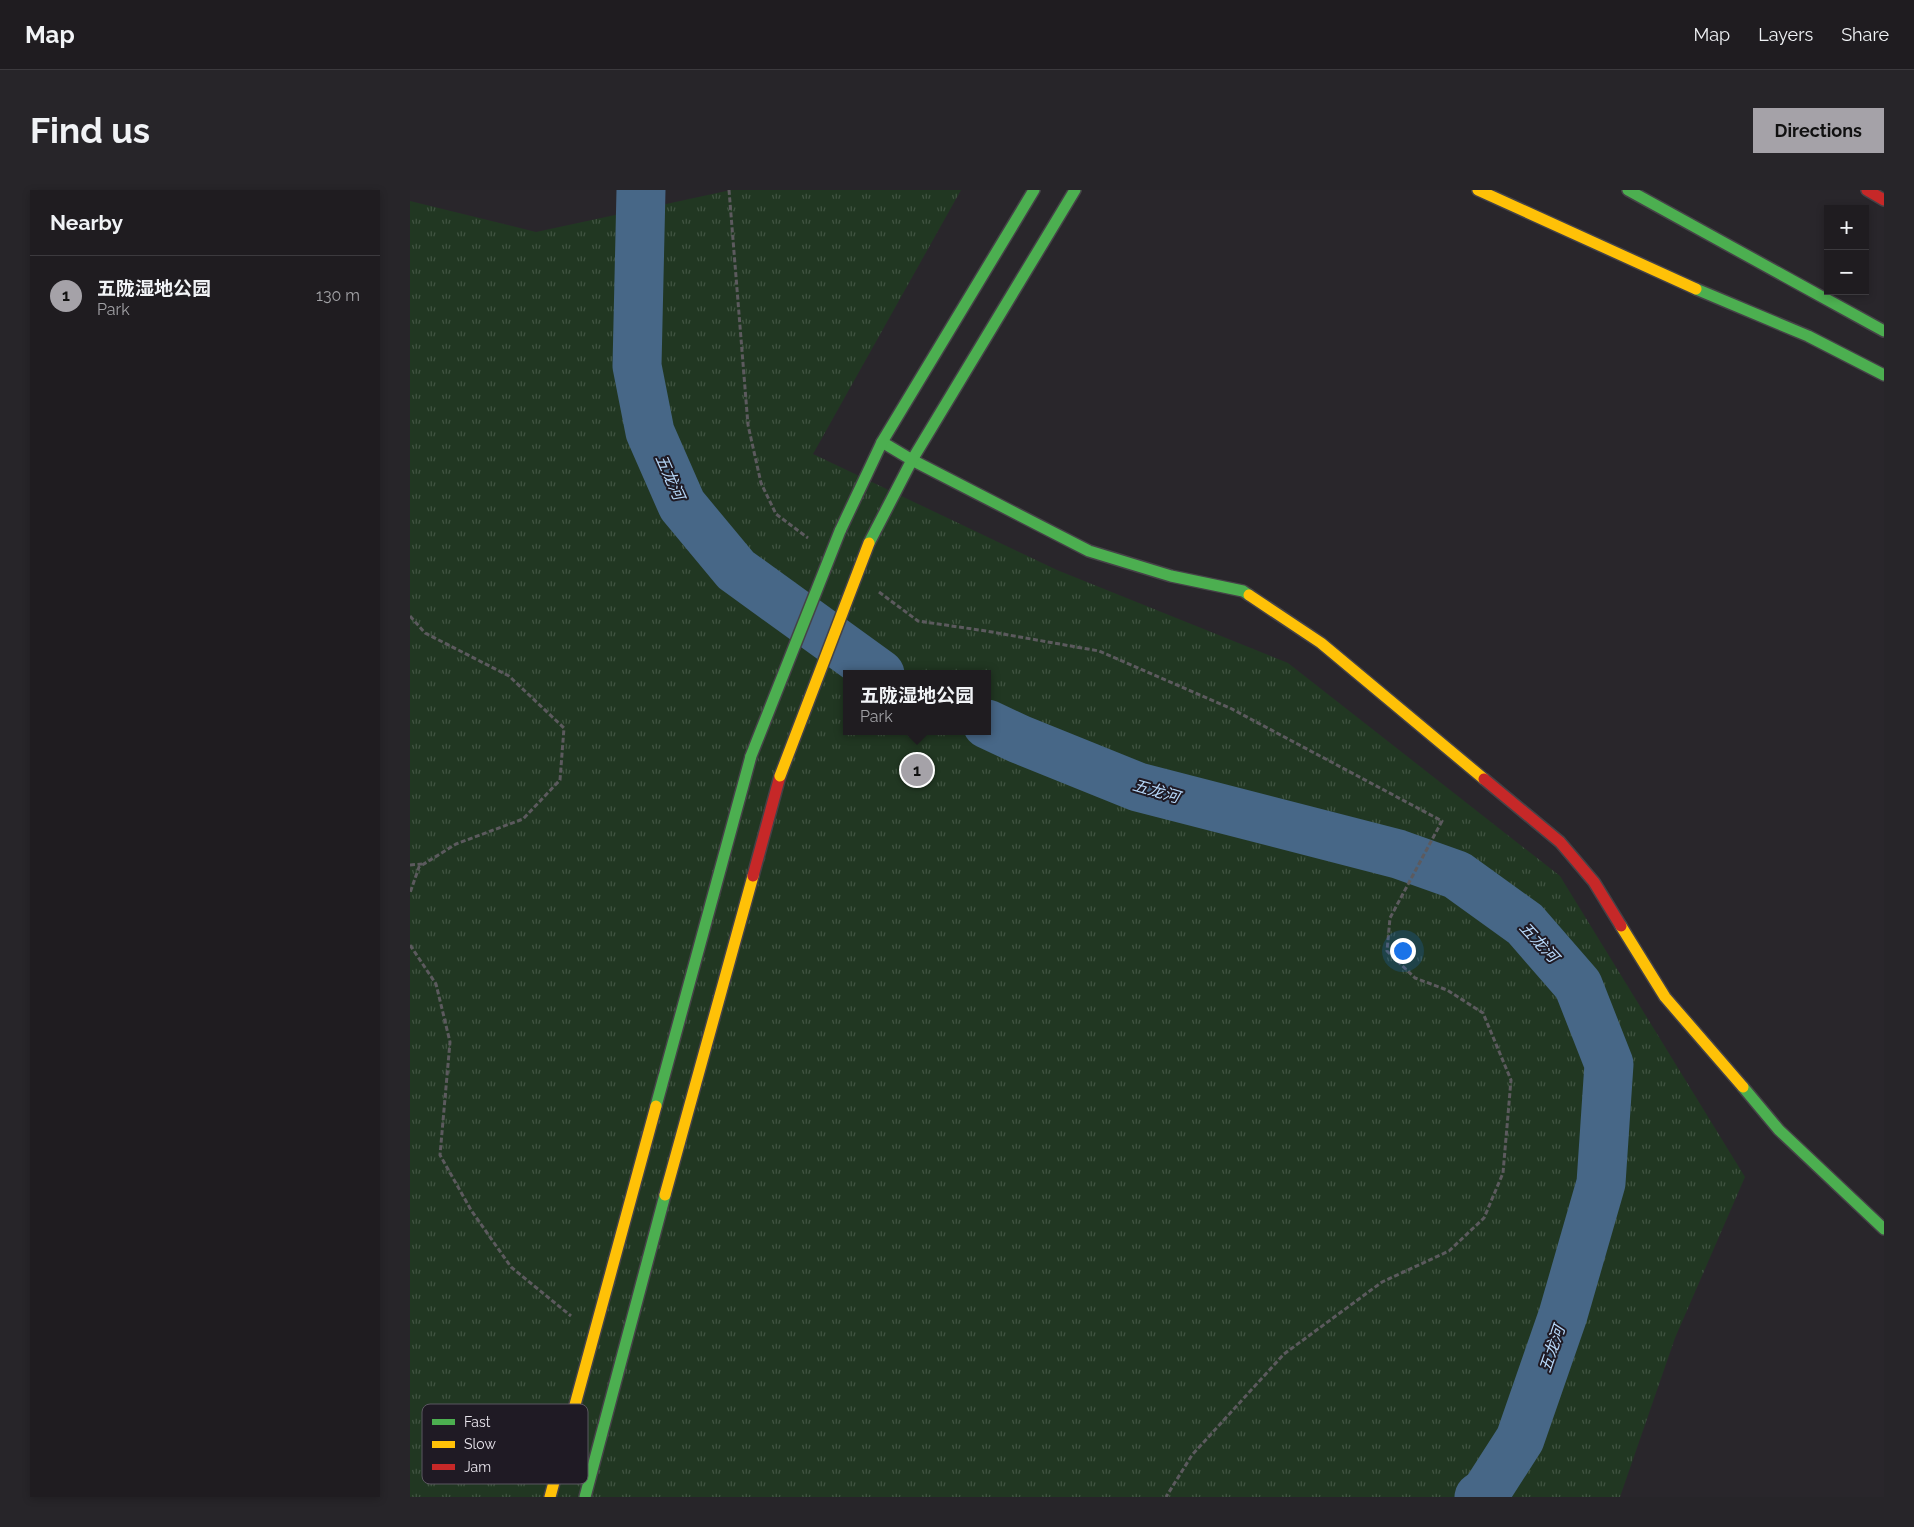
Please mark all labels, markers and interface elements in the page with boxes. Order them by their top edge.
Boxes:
text: Map [25,20,75,49]
text: Map [1694,24,1730,45]
text: Layers [1758,24,1813,45]
text: Share [1841,24,1889,45]
button: Directions [1753,108,1884,153]
text: Find us [30,110,150,151]
map controls [1824,205,1869,295]
button: + [1824,205,1869,250]
text: Nearby [50,210,123,235]
button: − [1824,250,1869,295]
text: 五陇湿地公园 [97,277,211,299]
text: 1 [62,286,70,305]
text: 130 m [316,286,360,305]
text: Park [97,300,130,319]
water label: 五龙河 [652,451,690,506]
popup [843,670,991,735]
text: 五陇湿地公园 [860,684,974,706]
text: Park [860,707,893,726]
pin: 1 [901,751,933,789]
water label: 五龙河 [1130,775,1185,808]
water label: 五龙河 [1516,918,1564,968]
your location [1390,938,1416,964]
water label: 五龙河 [1535,1320,1570,1375]
legend [422,1404,588,1484]
text: Fast [464,1414,491,1430]
text: Slow [464,1436,496,1452]
text: Jam [464,1459,491,1475]

